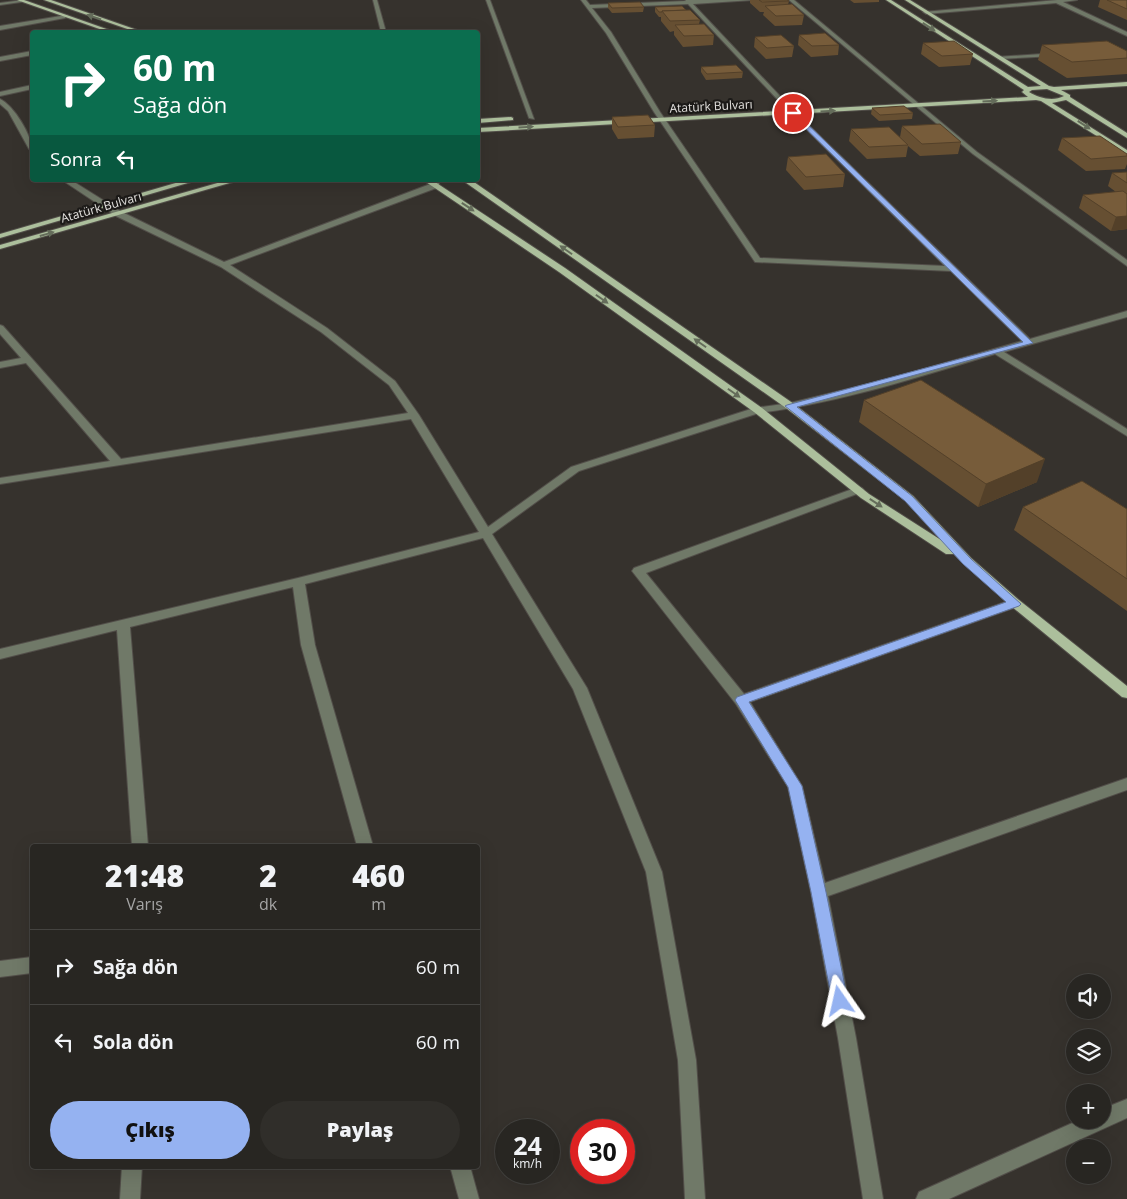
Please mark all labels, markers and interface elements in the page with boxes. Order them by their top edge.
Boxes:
one-way arrow [87,13,102,20]
one-way arrow [922,22,936,31]
text: 60 m [133,44,216,91]
icon: right [50,50,115,115]
text: Sağa dön [133,89,227,119]
pin [772,92,814,134]
street label: Atatürk Bulvarı [669,95,753,117]
one-way arrow [983,97,999,105]
icon: arrive [779,99,807,127]
one-way arrow [820,106,836,114]
one-way arrow [1077,121,1090,130]
one-way arrow [518,123,534,131]
icon: left [112,145,140,173]
text: Sonra [50,146,102,172]
street label: Atatürk Bulvarı [59,187,143,227]
one-way arrow [461,202,475,212]
one-way arrow [40,229,55,237]
one-way arrow [560,245,573,255]
one-way arrow [595,294,609,304]
one-way arrow [693,338,706,348]
one-way arrow [727,388,741,398]
one-way arrow [870,498,883,508]
text: 21:48 [105,855,184,896]
text: 2 [259,855,277,896]
text: 460 [352,855,405,896]
text: Varış [126,893,163,915]
text: dk [259,893,277,915]
text: m [371,893,386,915]
icon: right [50,953,78,981]
text: Sağa dön [93,954,178,980]
text: 60 m [416,954,460,980]
position arrow [813,974,865,1026]
map controls [1066,974,1111,1184]
button: sound [1066,974,1111,1019]
icon: left [50,1028,78,1056]
text: Sola dön [93,1029,174,1055]
text: 60 m [416,1029,460,1055]
button: layers [1066,1029,1111,1074]
button: + [1066,1084,1111,1129]
button: Çıkış [50,1101,250,1159]
button: Paylaş [260,1101,460,1159]
speed limit sign: 30 [570,1119,635,1184]
text: 24 [513,1128,542,1162]
button: − [1066,1139,1111,1184]
text: km/h [513,1155,542,1172]

